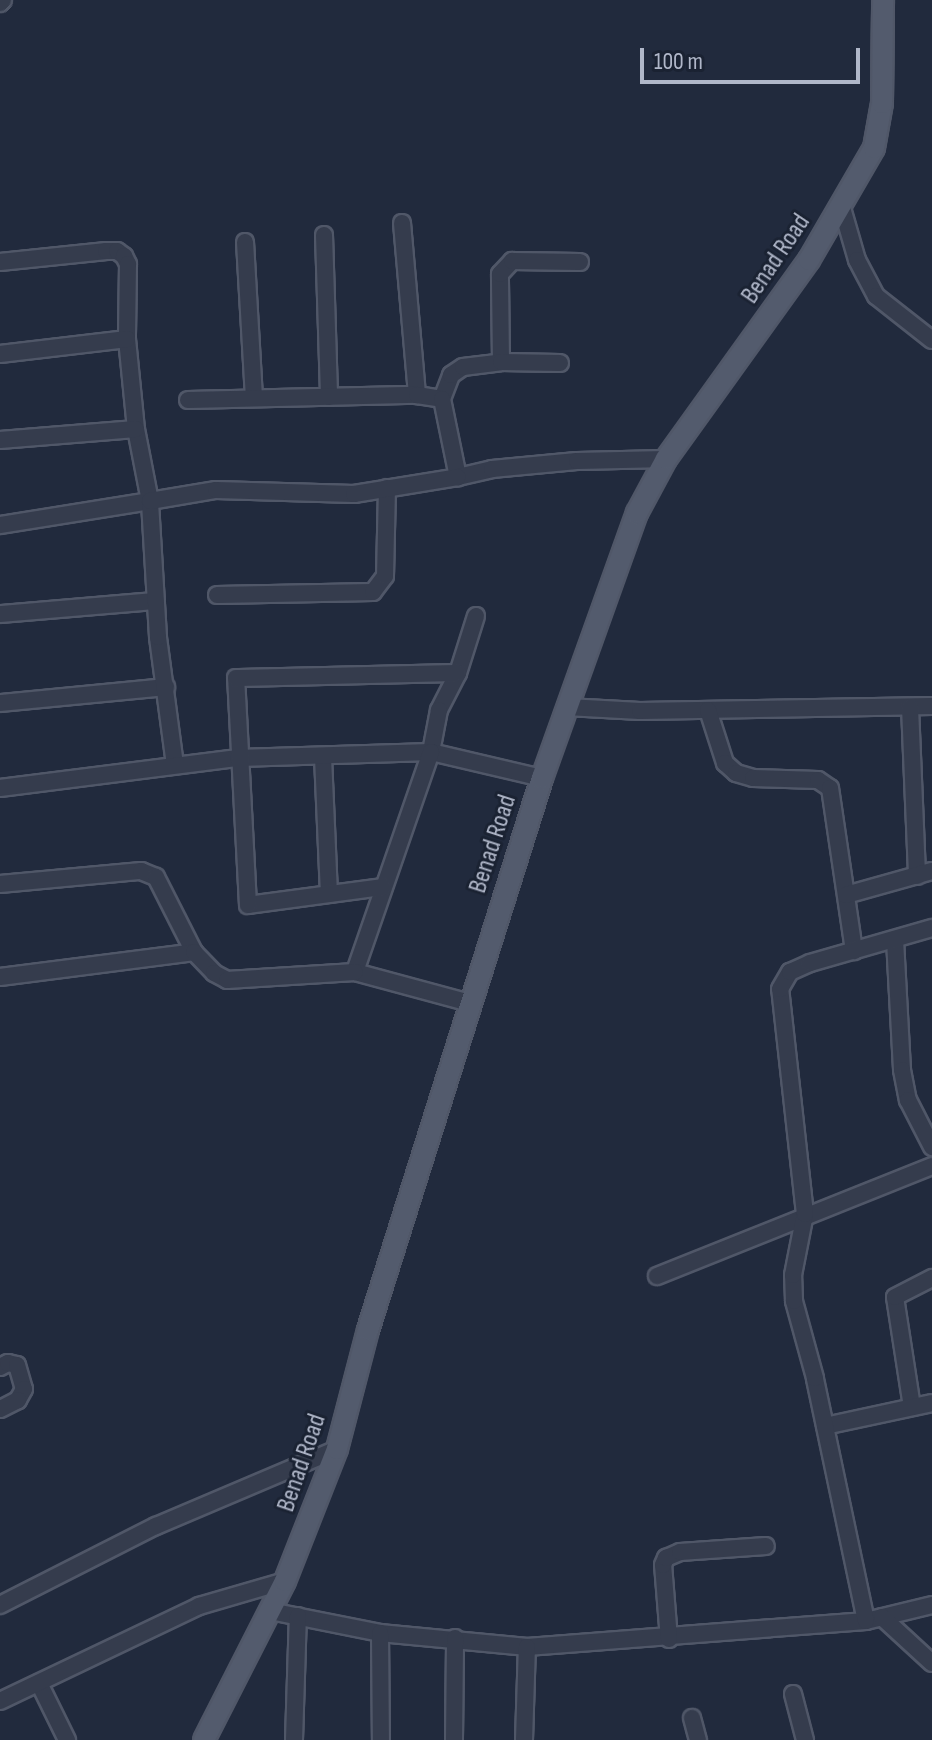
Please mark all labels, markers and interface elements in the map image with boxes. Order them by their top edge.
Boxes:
scale bar [644,32,864,82]
text: 100 m [654,47,703,76]
street label: Benad Road [735,208,817,310]
street label: Benad Road [462,791,524,897]
street label: Benad Road [271,1410,333,1516]

